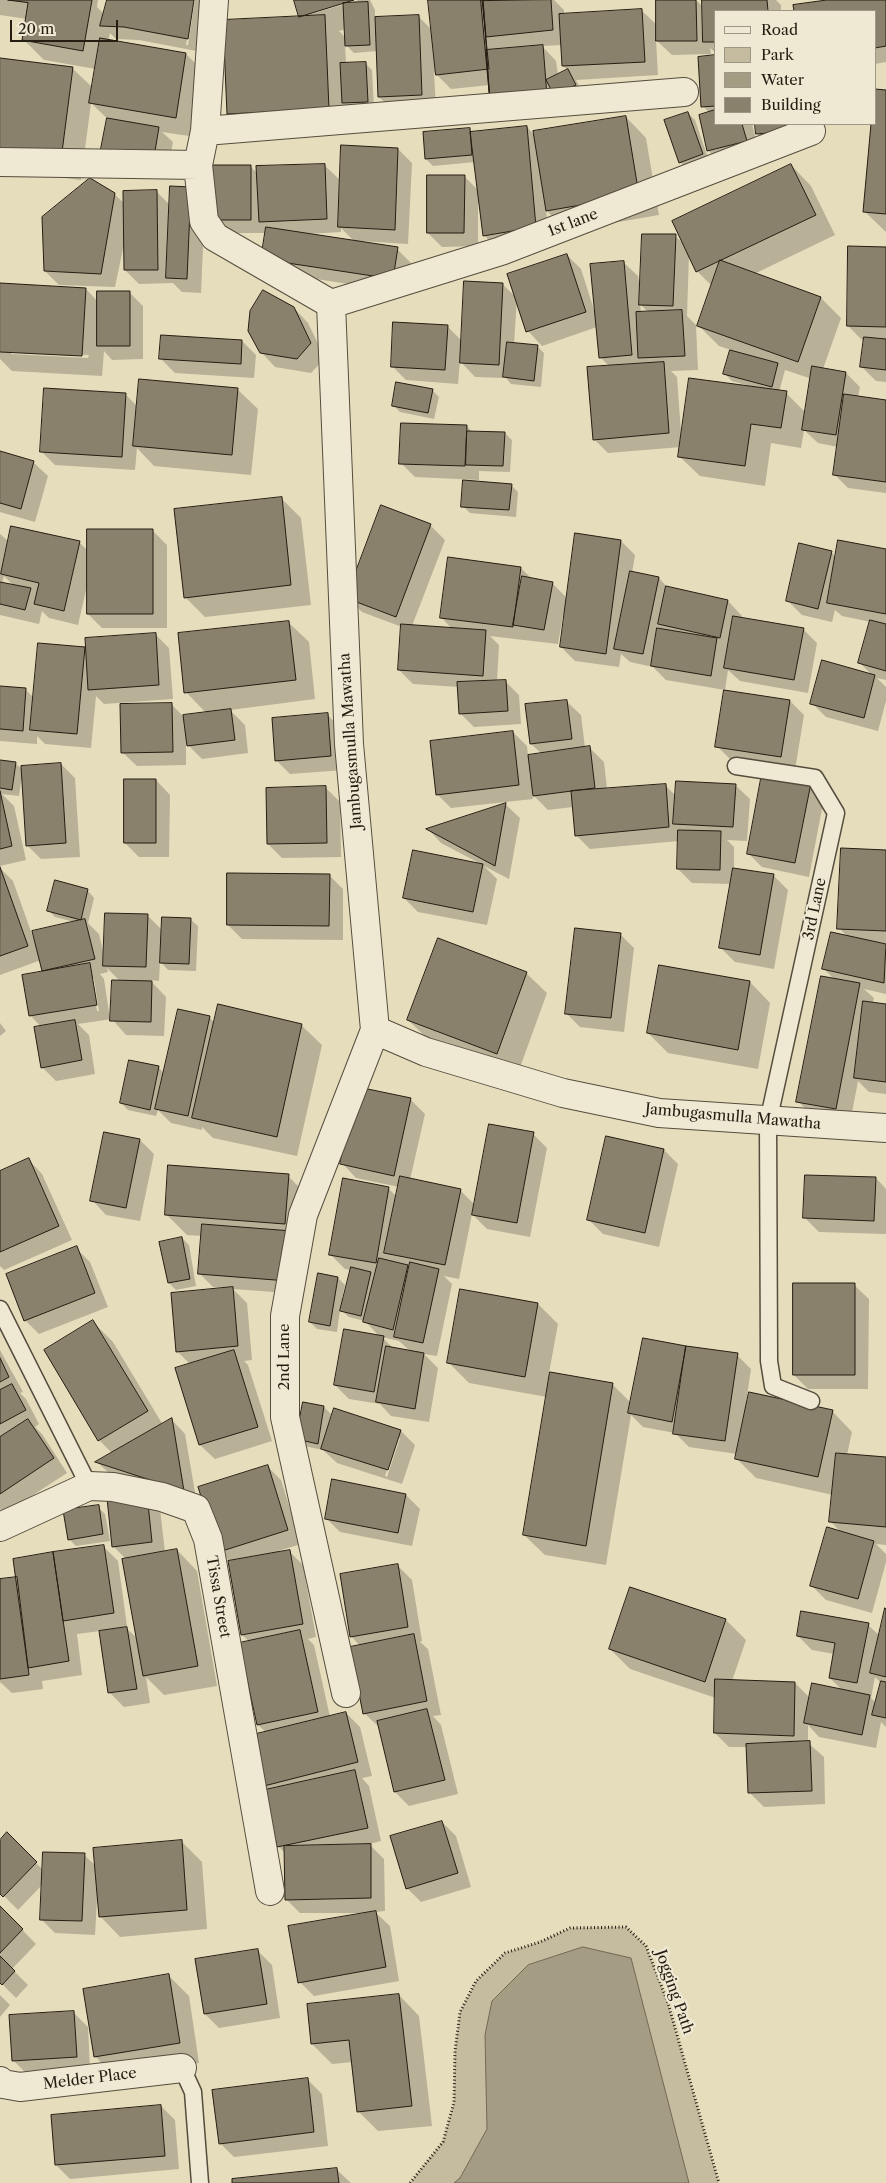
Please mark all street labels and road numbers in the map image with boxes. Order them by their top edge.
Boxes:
street label: 1st lane [545,205,601,241]
street label: Jambugasmulla Mawatha [336,652,366,830]
street label: 3rd Lane [800,876,830,942]
street label: Jambugasmulla Mawatha [644,1100,822,1134]
street label: 2nd Lane [276,1324,294,1390]
street label: Tissa Street [202,1555,234,1639]
street label: Jogging Path [651,1947,697,2037]
street label: Melder Place [42,2064,138,2094]

